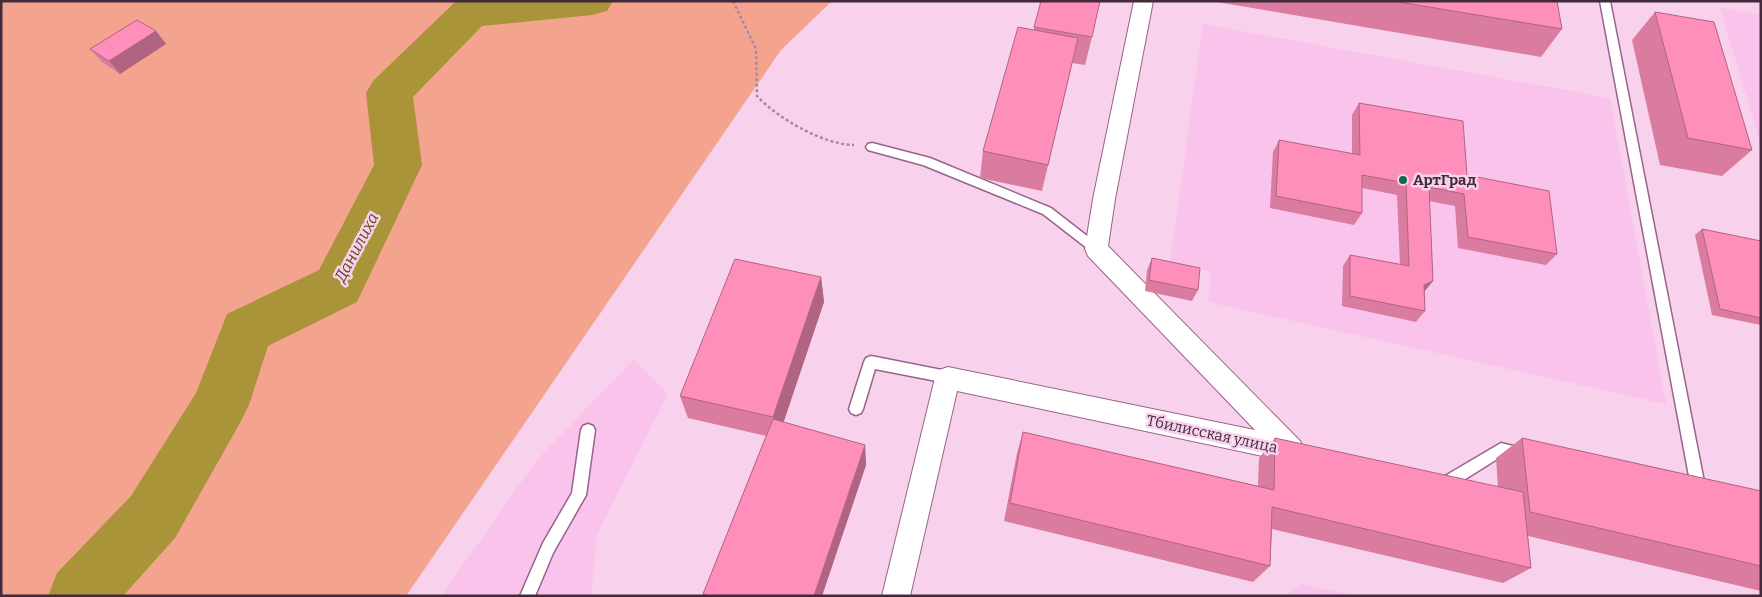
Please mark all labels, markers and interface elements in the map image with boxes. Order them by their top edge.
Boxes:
place label: АртГрад [1413,171,1477,189]
marker: АртГрад [1397,174,1409,186]
water label: Данилиха [330,210,382,286]
street label: Тбилисская улица [1145,411,1279,457]

